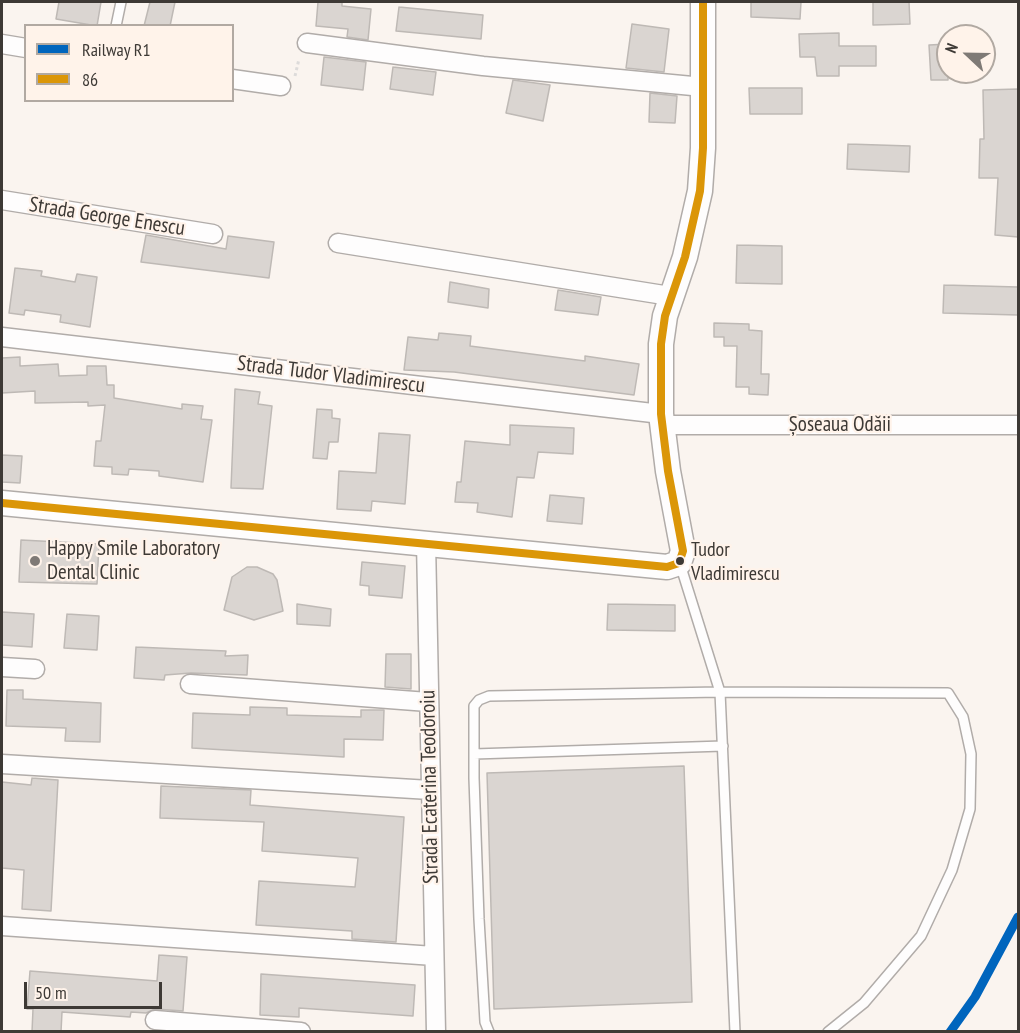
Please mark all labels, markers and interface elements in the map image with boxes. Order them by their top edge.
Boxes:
legend [24,24,234,102]
north arrow [936,24,996,84]
text: Railway R1 [82,38,151,61]
text: N [940,40,962,56]
text: 86 [82,68,98,91]
street label: Strada George Enescu [27,192,187,242]
street label: Strada Tudor Vladimirescu [236,351,426,399]
street label: Șoseaua Odăii [789,412,891,438]
place label: Happy Smile Laboratory Dental Clinic [47,536,220,586]
place label: Tudor Vladimirescu [691,538,780,585]
marker: Happy Smile Laboratory Dental Clinic [28,554,42,568]
marker: Tudor Vladimirescu [674,555,686,567]
street label: Strada Ecaterina Teodoroiu [416,690,444,884]
scale bar [27,970,165,1008]
text: 50 m [35,981,67,1004]

